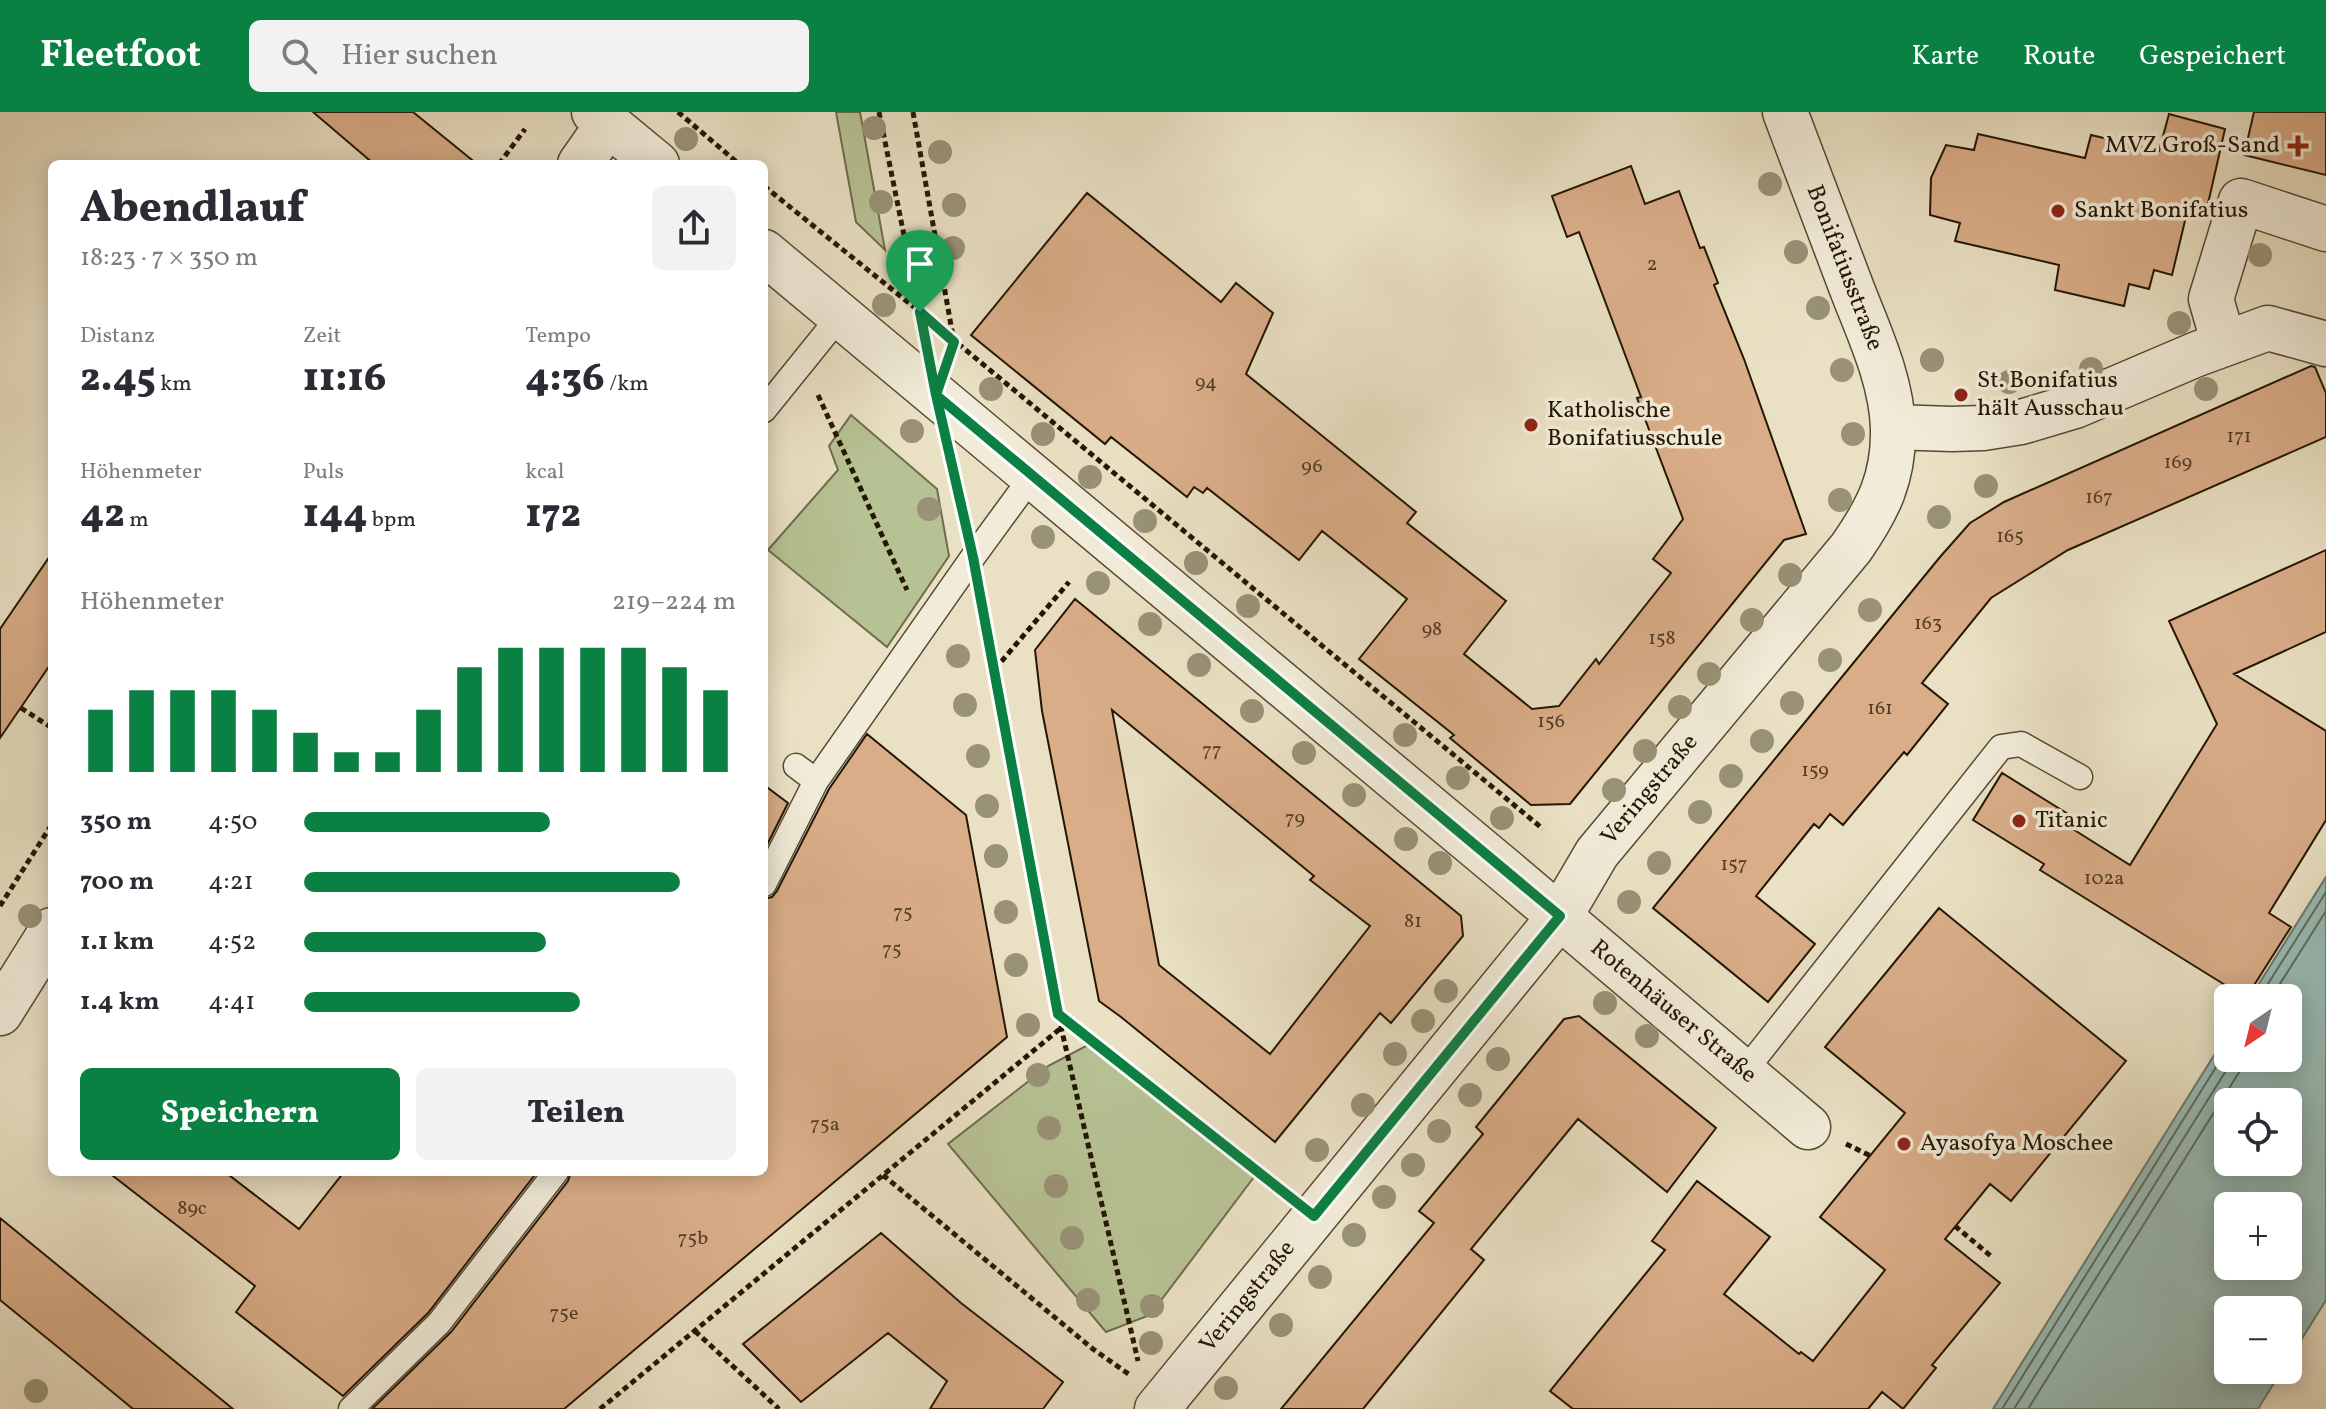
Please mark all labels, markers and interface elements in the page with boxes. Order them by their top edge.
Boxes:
search box [249,20,809,92]
text: Fleetfoot [40,30,201,83]
icon: search [277,34,321,78]
text: Hier suchen [341,35,498,77]
text: Karte [1912,37,1979,76]
text: Route [2023,37,2095,76]
text: Gespeichert [2139,37,2286,76]
place label: MVZ Groß-Sand [2105,129,2280,163]
marker: MVZ Groß-Sand [2287,135,2309,157]
text: Abendlauf [80,179,305,240]
street label: Bonifatiusstraße [1797,180,1891,356]
button: share [652,186,736,270]
place label: Sankt Bonifatius [2074,194,2248,228]
marker: Sankt Bonifatius [2049,202,2067,220]
pin [886,230,954,312]
text: 18:23 · 7 × 350 m [80,240,258,276]
icon: arrive [898,242,942,286]
house number: 2 [1647,251,1657,279]
text: Distanz [80,321,155,352]
text: Zeit [303,321,341,352]
text: Tempo [525,321,591,352]
text: 2.45 [80,352,156,408]
text: 11:16 [303,352,386,408]
text: 4:36 [525,352,605,408]
place label: St. Bonifatius hält Ausschau [1977,364,2124,426]
text: km [156,369,192,400]
text: /km [605,369,649,400]
house number: 94 [1195,369,1217,397]
marker: St. Bonifatius hält Ausschau [1952,386,1970,404]
place label: Katholische Bonifatiusschule [1547,394,1722,456]
marker: Katholische Bonifatiusschule [1522,416,1540,434]
house number: 171 [2226,423,2252,451]
house number: 169 [2164,449,2192,477]
house number: 96 [1301,453,1323,481]
text: Höhenmeter [80,457,202,488]
text: Puls [303,457,344,488]
text: kcal [525,457,564,488]
house number: 167 [2085,484,2113,512]
text: 42 [80,488,125,544]
text: 144 [303,488,367,544]
text: 172 [525,488,581,544]
text: m [125,505,149,536]
text: bpm [367,505,416,536]
house number: 165 [1996,523,2024,551]
text: Höhenmeter [80,584,224,620]
text: 219–224 m [612,584,736,620]
house number: 163 [1914,610,1942,638]
house number: 98 [1422,616,1442,644]
house number: 158 [1648,625,1676,653]
house number: 161 [1867,695,1893,723]
house number: 156 [1537,708,1565,736]
street label: Veringstraße [1593,727,1707,853]
house number: 77 [1202,737,1222,765]
house number: 159 [1801,757,1829,785]
text: 350 m [80,804,152,840]
text: 4:50 [208,804,257,840]
place label: Titanic [2035,804,2108,838]
house number: 79 [1285,805,1305,833]
marker: Titanic [2010,812,2028,830]
house number: 157 [1720,851,1748,879]
text: 700 m [80,864,154,900]
text: 4:21 [208,864,254,900]
house number: 102a [2084,865,2124,893]
house number: 75 [893,899,913,927]
house number: 81 [1404,908,1422,936]
text: 1.1 km [80,924,154,960]
text: 4:52 [208,924,256,960]
street label: Rotenhäuser Straße [1582,932,1764,1092]
house number: 75 [882,936,902,964]
text: 1.4 km [80,984,160,1020]
text: 4:41 [208,984,255,1020]
north arrow [2214,984,2302,1072]
map controls [2214,984,2302,1384]
button: Speichern [80,1068,400,1160]
button: Teilen [416,1068,736,1160]
button: locate [2214,1088,2302,1176]
house number: 75a [810,1111,840,1139]
place label: Ayasofya Moschee [1920,1127,2113,1161]
marker: Ayasofya Moschee [1895,1135,1913,1153]
button: + [2214,1192,2302,1280]
house number: 89c [177,1195,207,1223]
house number: 75b [678,1225,708,1253]
street label: Veringstraße [1192,1234,1304,1360]
button: − [2214,1296,2302,1384]
house number: 75e [550,1300,578,1328]

